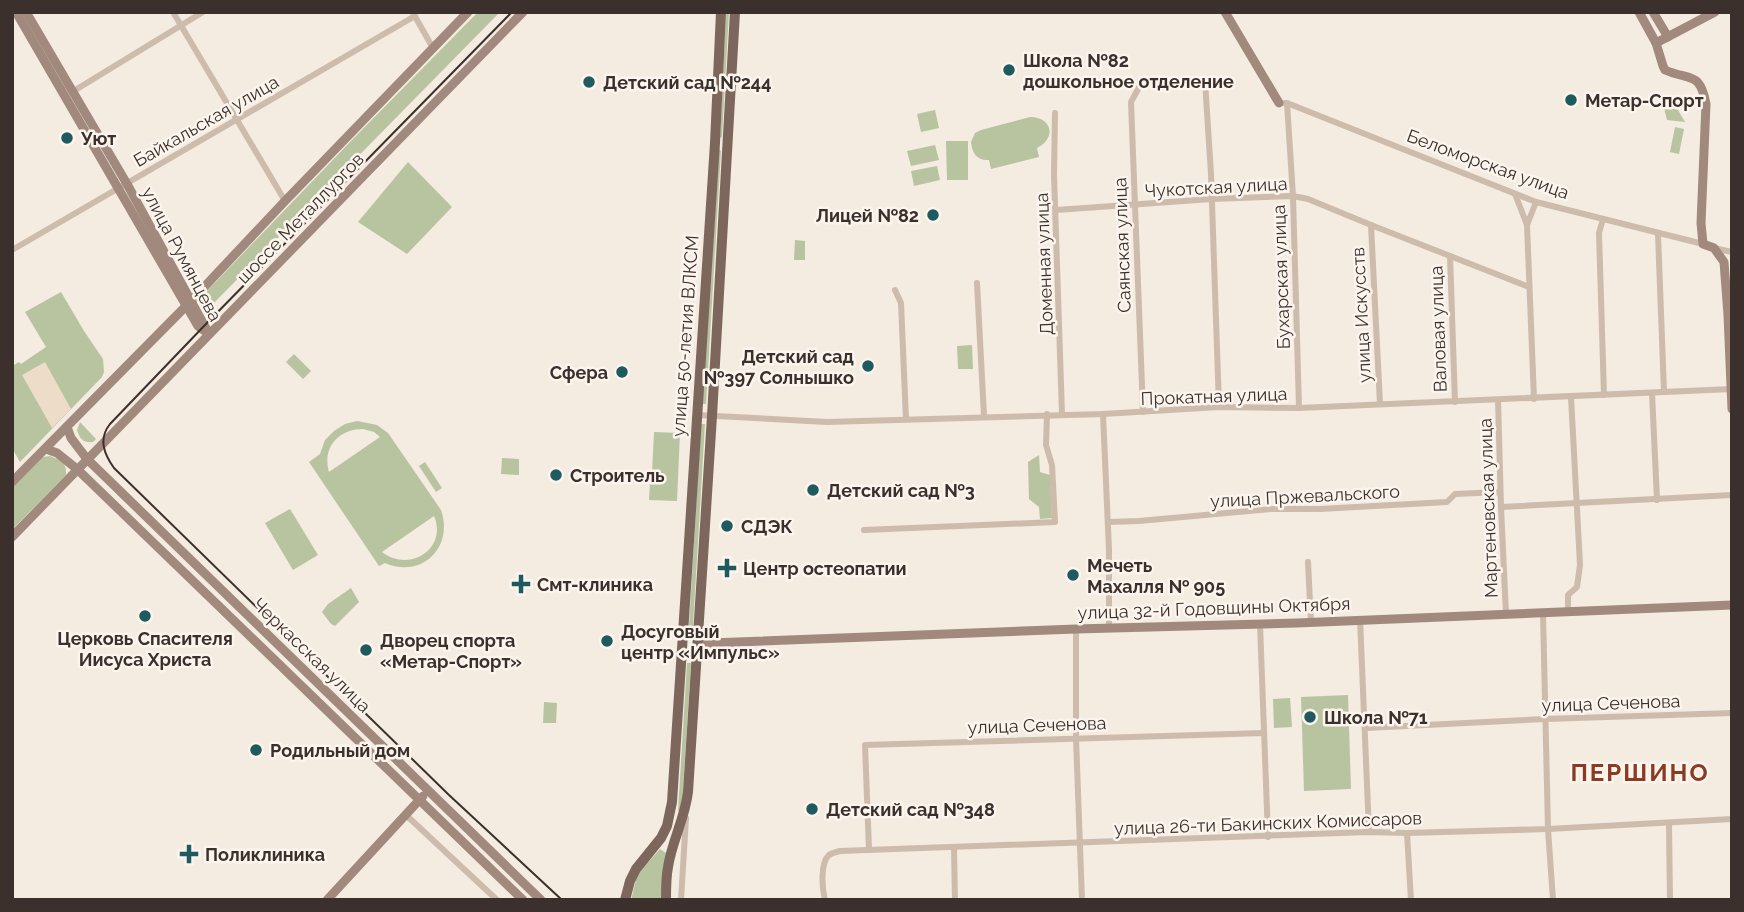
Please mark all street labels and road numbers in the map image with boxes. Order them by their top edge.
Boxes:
street label: Байкальская улица [130,71,282,171]
street label: Беломорская улица [1404,125,1572,203]
street label: шоссе Металлургов [232,148,368,288]
street label: Чукотская улица [1144,173,1288,201]
street label: Саянская улица [1109,177,1135,313]
street label: улица Румянцева [138,183,226,325]
street label: Доменная улица [1031,192,1057,336]
street label: Бухарская улица [1268,204,1294,350]
street label: улица 50-летия ВЛКСМ [667,235,703,437]
street label: улица Искусств [1347,247,1375,383]
street label: Валовая улица [1425,265,1451,393]
street label: Прокатная улица [1140,383,1288,409]
street label: Мартеновская улица [1474,418,1502,598]
street label: улица Пржевальского [1209,481,1401,511]
street label: Черкасская улица [249,593,375,717]
street label: улица 32-й Годовщины Октября [1077,593,1351,623]
street label: улица Сеченова [1541,690,1681,716]
street label: улица Сеченова [967,712,1107,738]
street label: улица 26-ти Бакинских Комиссаров [1114,807,1422,839]

